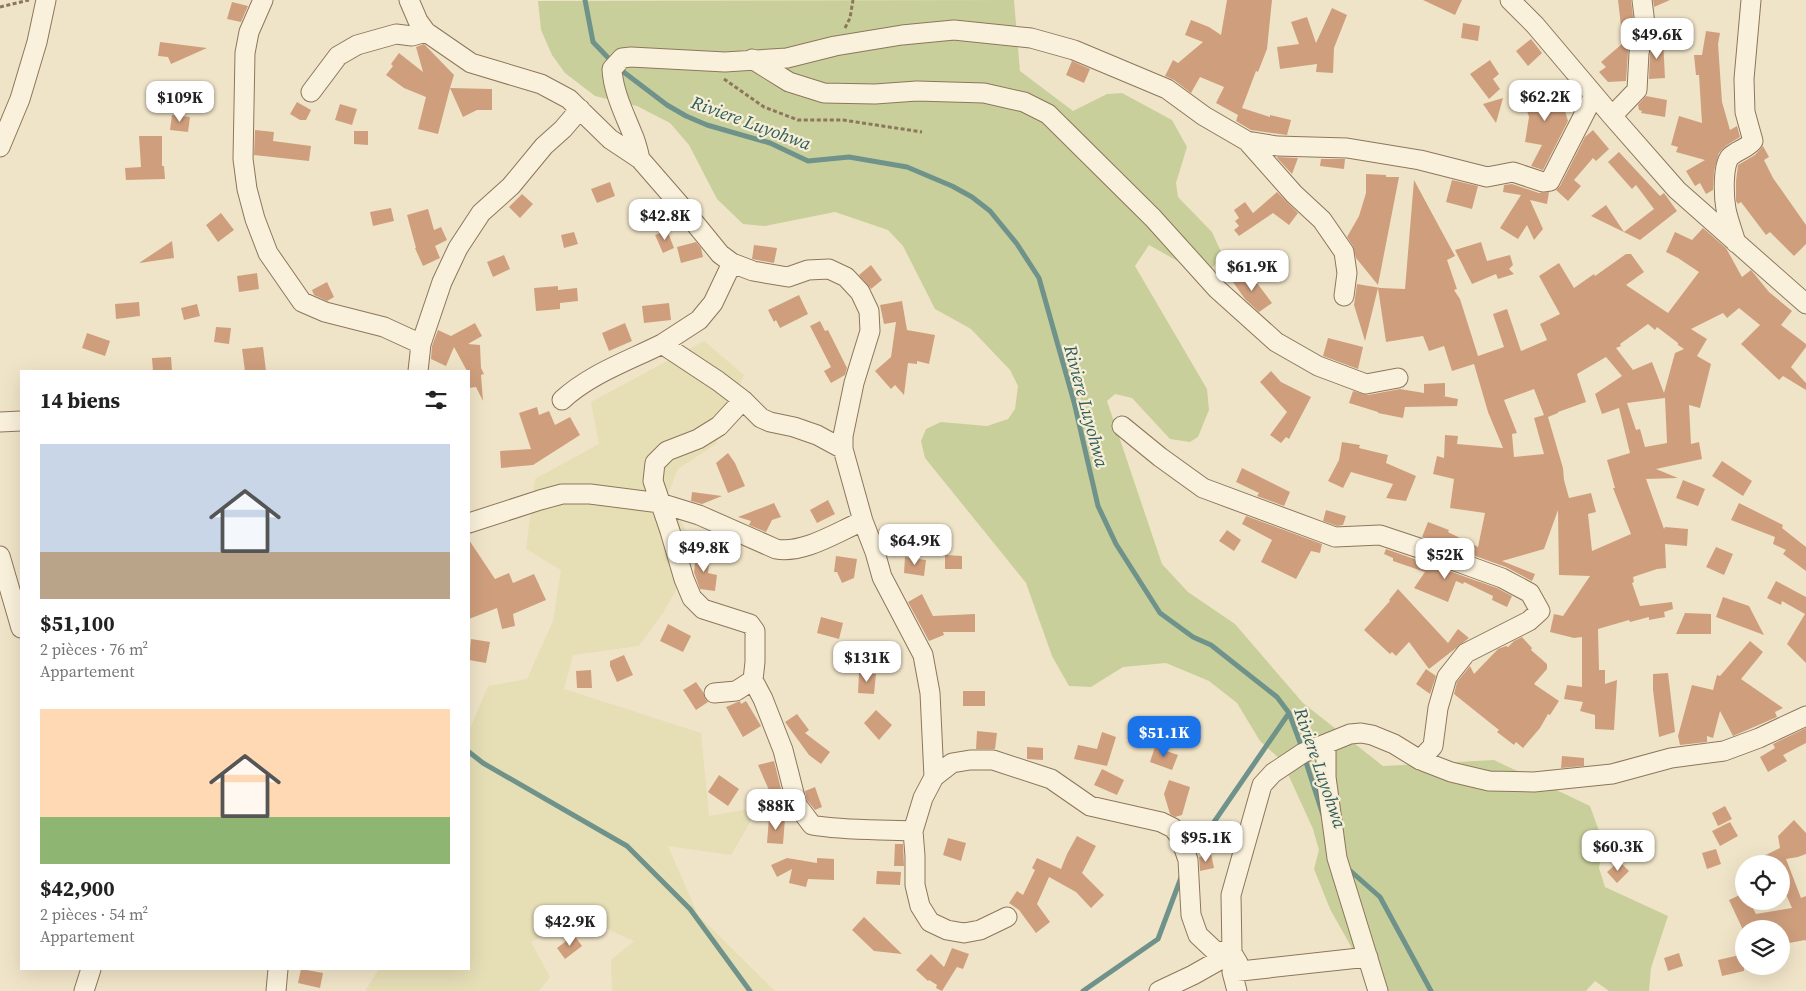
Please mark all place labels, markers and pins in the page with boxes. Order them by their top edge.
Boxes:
pin: $49.6K [1616,18,1698,60]
pin: $109K [145,80,215,123]
pin: $62.2K [1504,80,1586,122]
pin: $42.8K [624,198,706,241]
pin: $61.9K [1211,250,1293,292]
pin: $64.9K [874,524,956,566]
pin: $49.8K [663,530,745,573]
pin: $52K [1415,538,1475,580]
pin: $131K [832,640,902,683]
pin: $51.1K [1123,716,1205,758]
pin: $88K [746,788,806,831]
pin: $95.1K [1165,820,1247,863]
pin: $60.3K [1577,830,1659,872]
pin: $42.9K [529,904,611,947]

